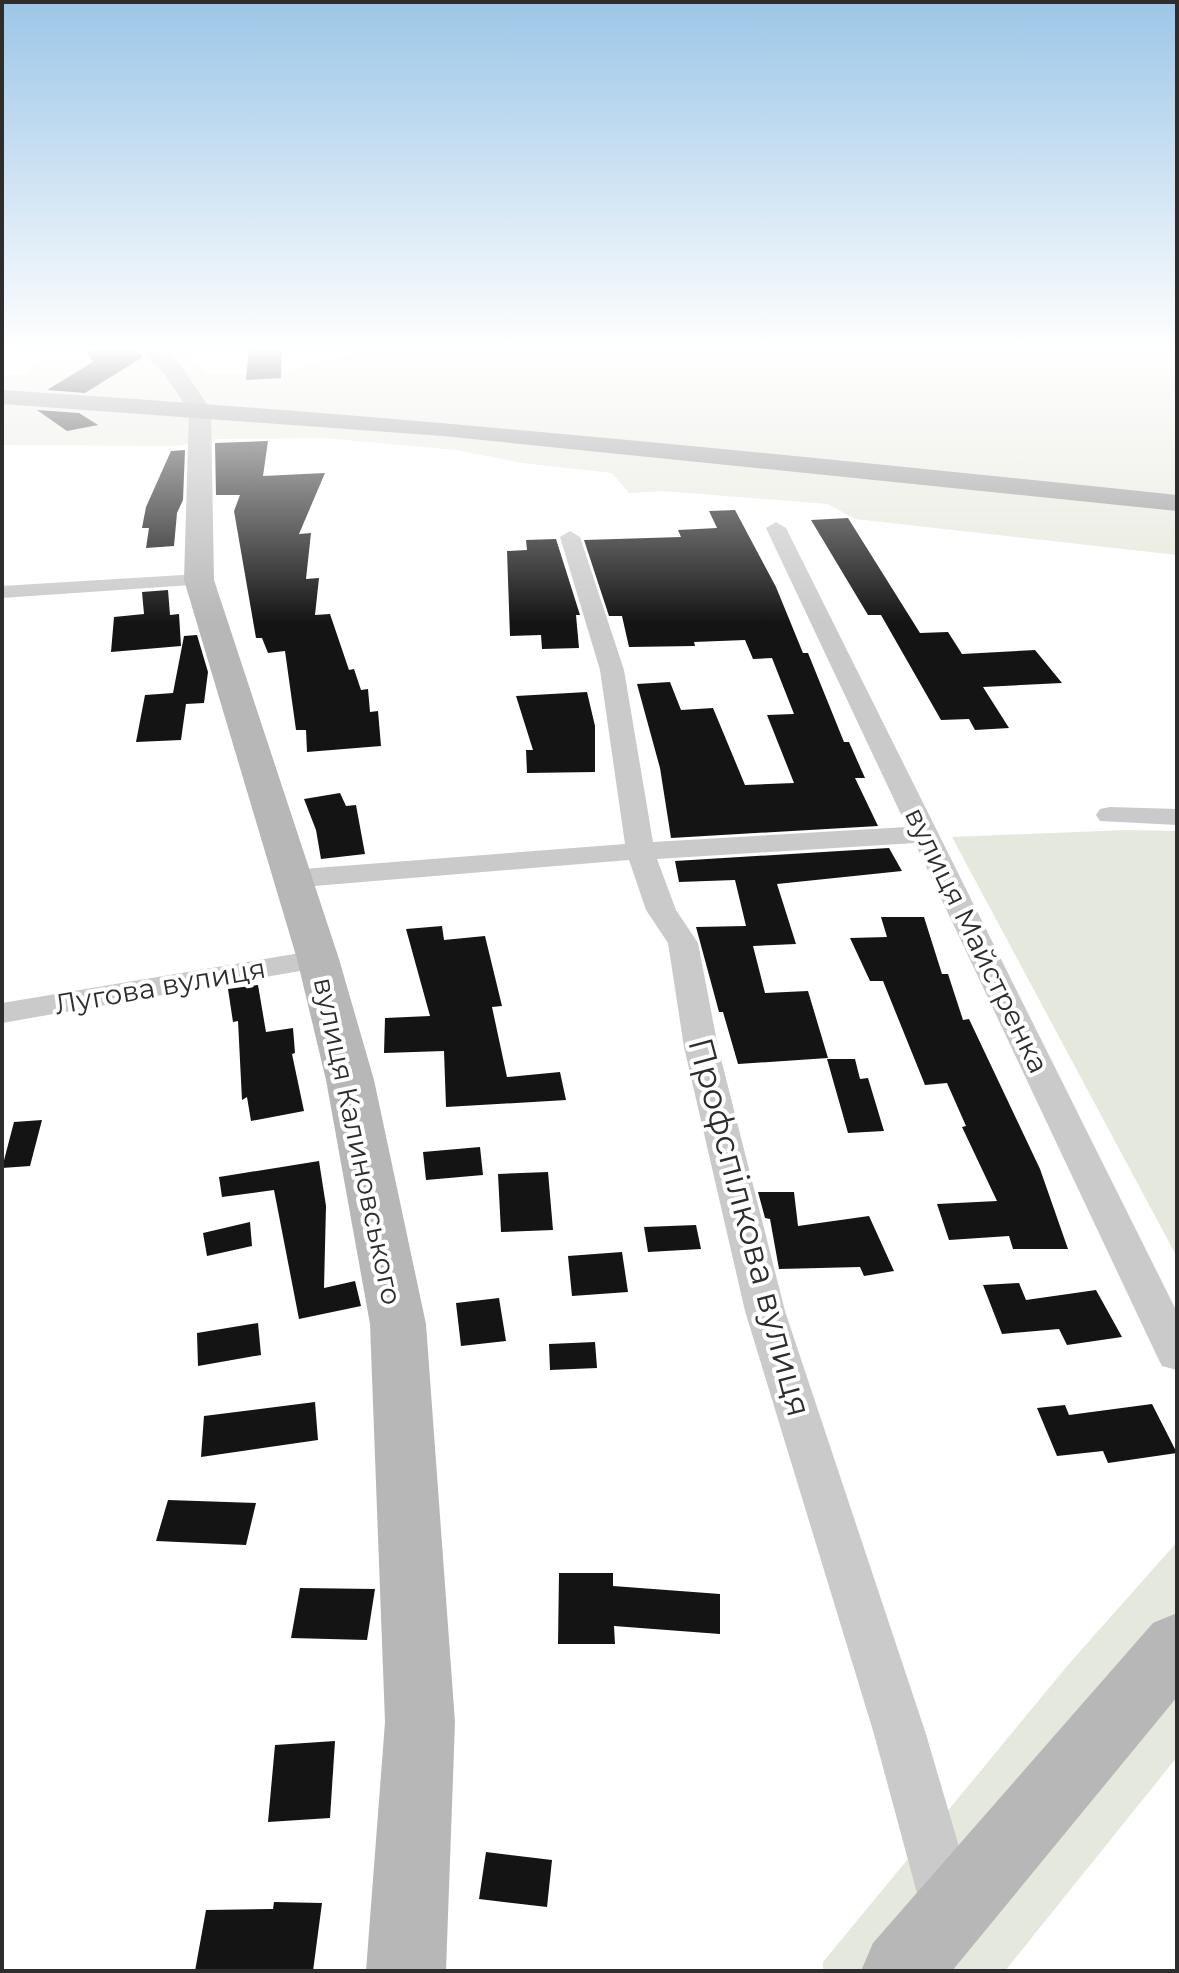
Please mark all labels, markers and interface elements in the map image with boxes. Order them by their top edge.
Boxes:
street label: вулиця Майстренка [898,802,1056,1078]
street label: Лугова вулиця [52,951,268,1021]
street label: вулиця Калиновського [307,974,409,1308]
street label: Профспілкова вулиця [679,1033,821,1421]

